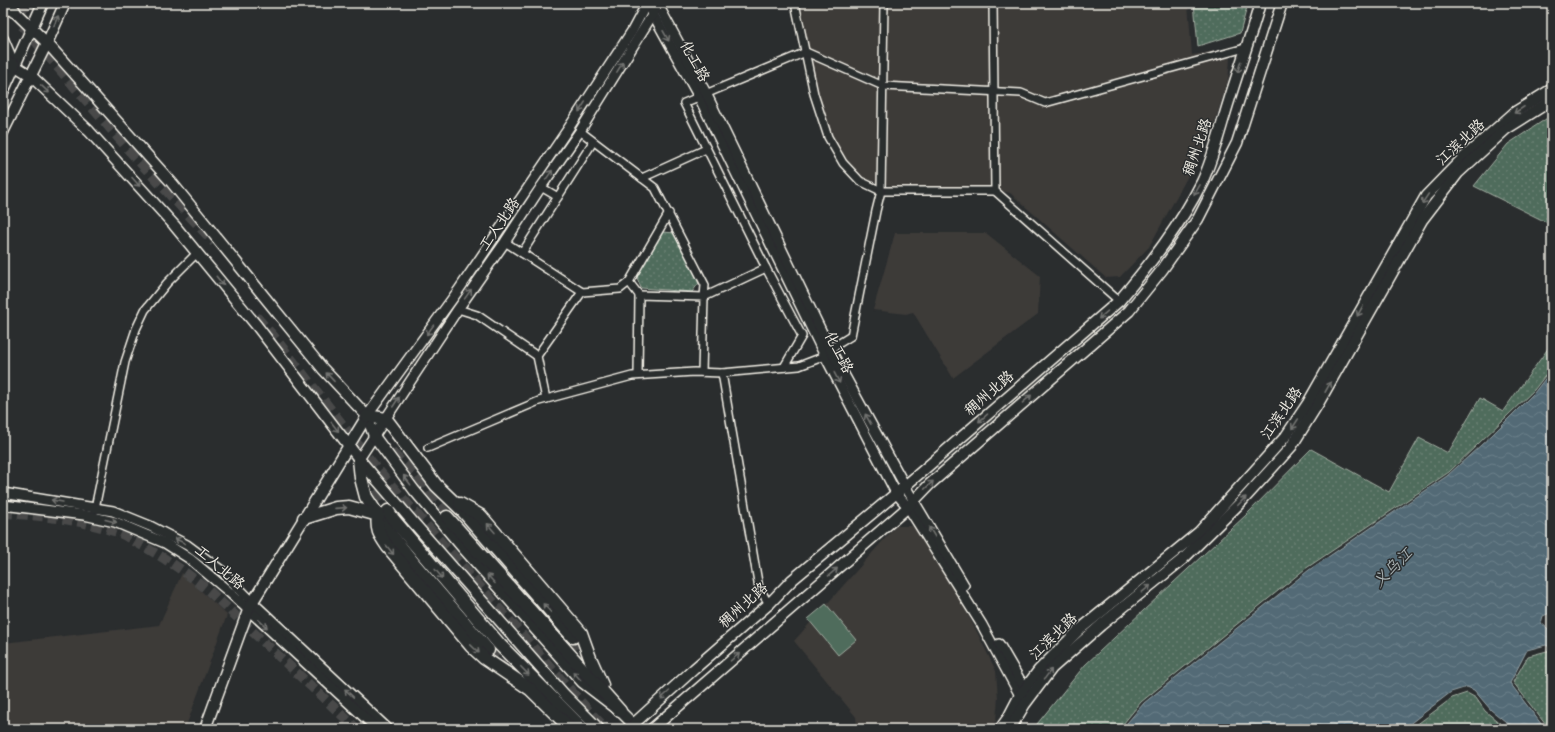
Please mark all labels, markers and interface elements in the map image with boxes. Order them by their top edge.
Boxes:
one-way arrow [53,16,60,28]
one-way arrow [663,30,670,42]
street label: 化工路 [673,35,717,87]
one-way arrow [1235,60,1242,73]
one-way arrow [616,61,625,72]
one-way arrow [40,84,50,94]
one-way arrow [578,102,586,113]
one-way arrow [1513,106,1525,114]
street label: 江滨北路 [1429,112,1491,172]
street label: 稠州北路 [1175,114,1219,180]
one-way arrow [545,170,553,181]
one-way arrow [131,177,141,187]
one-way arrow [1193,184,1201,196]
street label: 工人北路 [471,192,527,256]
one-way arrow [1421,193,1429,204]
one-way arrow [216,275,225,286]
one-way arrow [464,289,472,300]
one-way arrow [1355,305,1363,317]
one-way arrow [1097,310,1108,319]
one-way arrow [425,325,434,336]
street label: 化工路 [817,326,861,378]
street label: 稠州北路 [958,364,1020,422]
one-way arrow [325,372,334,382]
one-way arrow [833,372,841,384]
street label: 江滨北路 [1253,381,1309,445]
one-way arrow [1324,381,1332,393]
one-way arrow [1022,395,1033,404]
one-way arrow [392,397,400,408]
one-way arrow [864,413,871,425]
one-way arrow [978,414,988,423]
one-way arrow [1290,418,1299,429]
one-way arrow [331,421,340,432]
one-way arrow [403,475,411,486]
one-way arrow [924,480,934,489]
one-way arrow [1237,496,1246,506]
one-way arrow [51,497,64,505]
one-way arrow [334,504,347,511]
one-way arrow [104,518,117,526]
one-way arrow [487,524,496,534]
one-way arrow [928,526,936,538]
one-way arrow [174,537,186,544]
street label: 工人北路 [189,538,251,596]
water label: 义乌江 [1365,539,1420,595]
one-way arrow [386,544,395,555]
one-way arrow [435,568,444,579]
one-way arrow [828,568,839,577]
one-way arrow [486,574,495,585]
street label: 稠州北路 [712,575,774,635]
one-way arrow [1140,585,1151,594]
one-way arrow [543,603,552,613]
street label: 江滨北路 [1022,606,1084,666]
one-way arrow [258,619,268,628]
one-way arrow [470,644,480,654]
one-way arrow [729,652,740,661]
one-way arrow [520,666,530,676]
one-way arrow [1044,669,1052,680]
one-way arrow [573,671,582,682]
one-way arrow [344,688,354,698]
one-way arrow [660,690,670,700]

